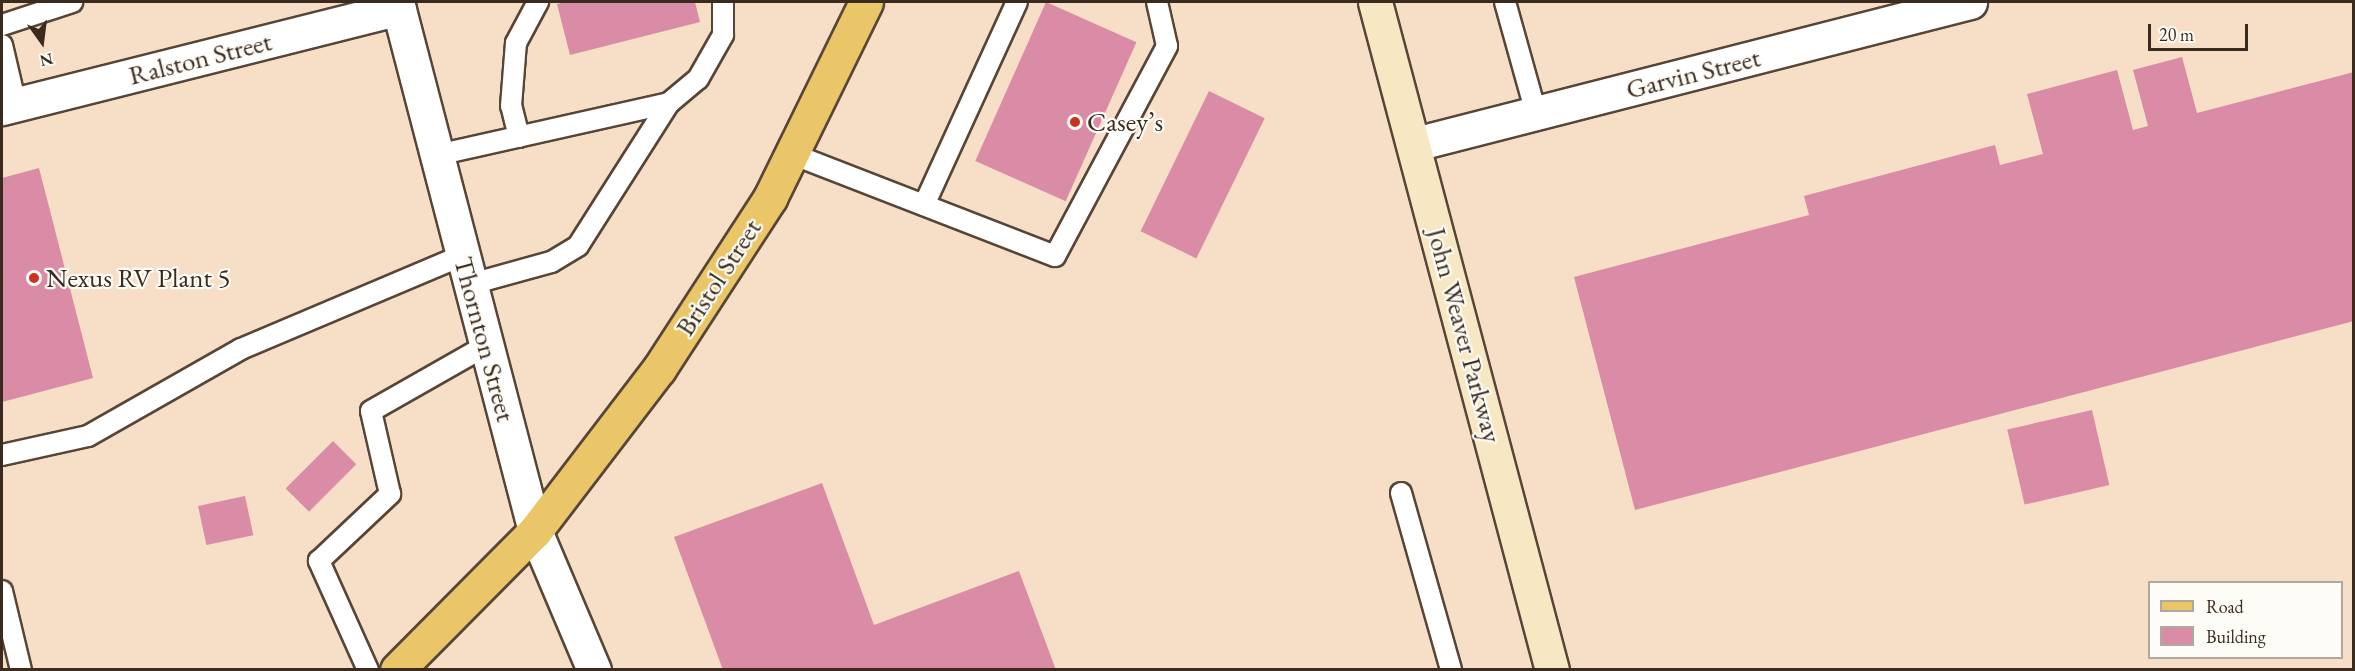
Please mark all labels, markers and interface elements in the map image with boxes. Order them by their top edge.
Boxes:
north arrow [12,12,72,72]
scale bar [2151,12,2252,50]
text: 20 m [2159,23,2194,46]
street label: Ralston Street [125,25,275,91]
street label: Garvin Street [1623,41,1763,105]
text: N [38,48,55,72]
place label: Casey’s [1087,106,1163,138]
marker: Casey’s [1068,115,1082,129]
street label: Bristol Street [668,212,768,342]
street label: John Weaver Parkway [1421,224,1509,446]
street label: Thornton Street [447,253,523,425]
place label: Nexus RV Plant 5 [46,262,230,294]
marker: Nexus RV Plant 5 [27,271,41,285]
legend [2148,581,2343,659]
text: Road [2206,595,2244,618]
text: Building [2206,625,2266,648]

